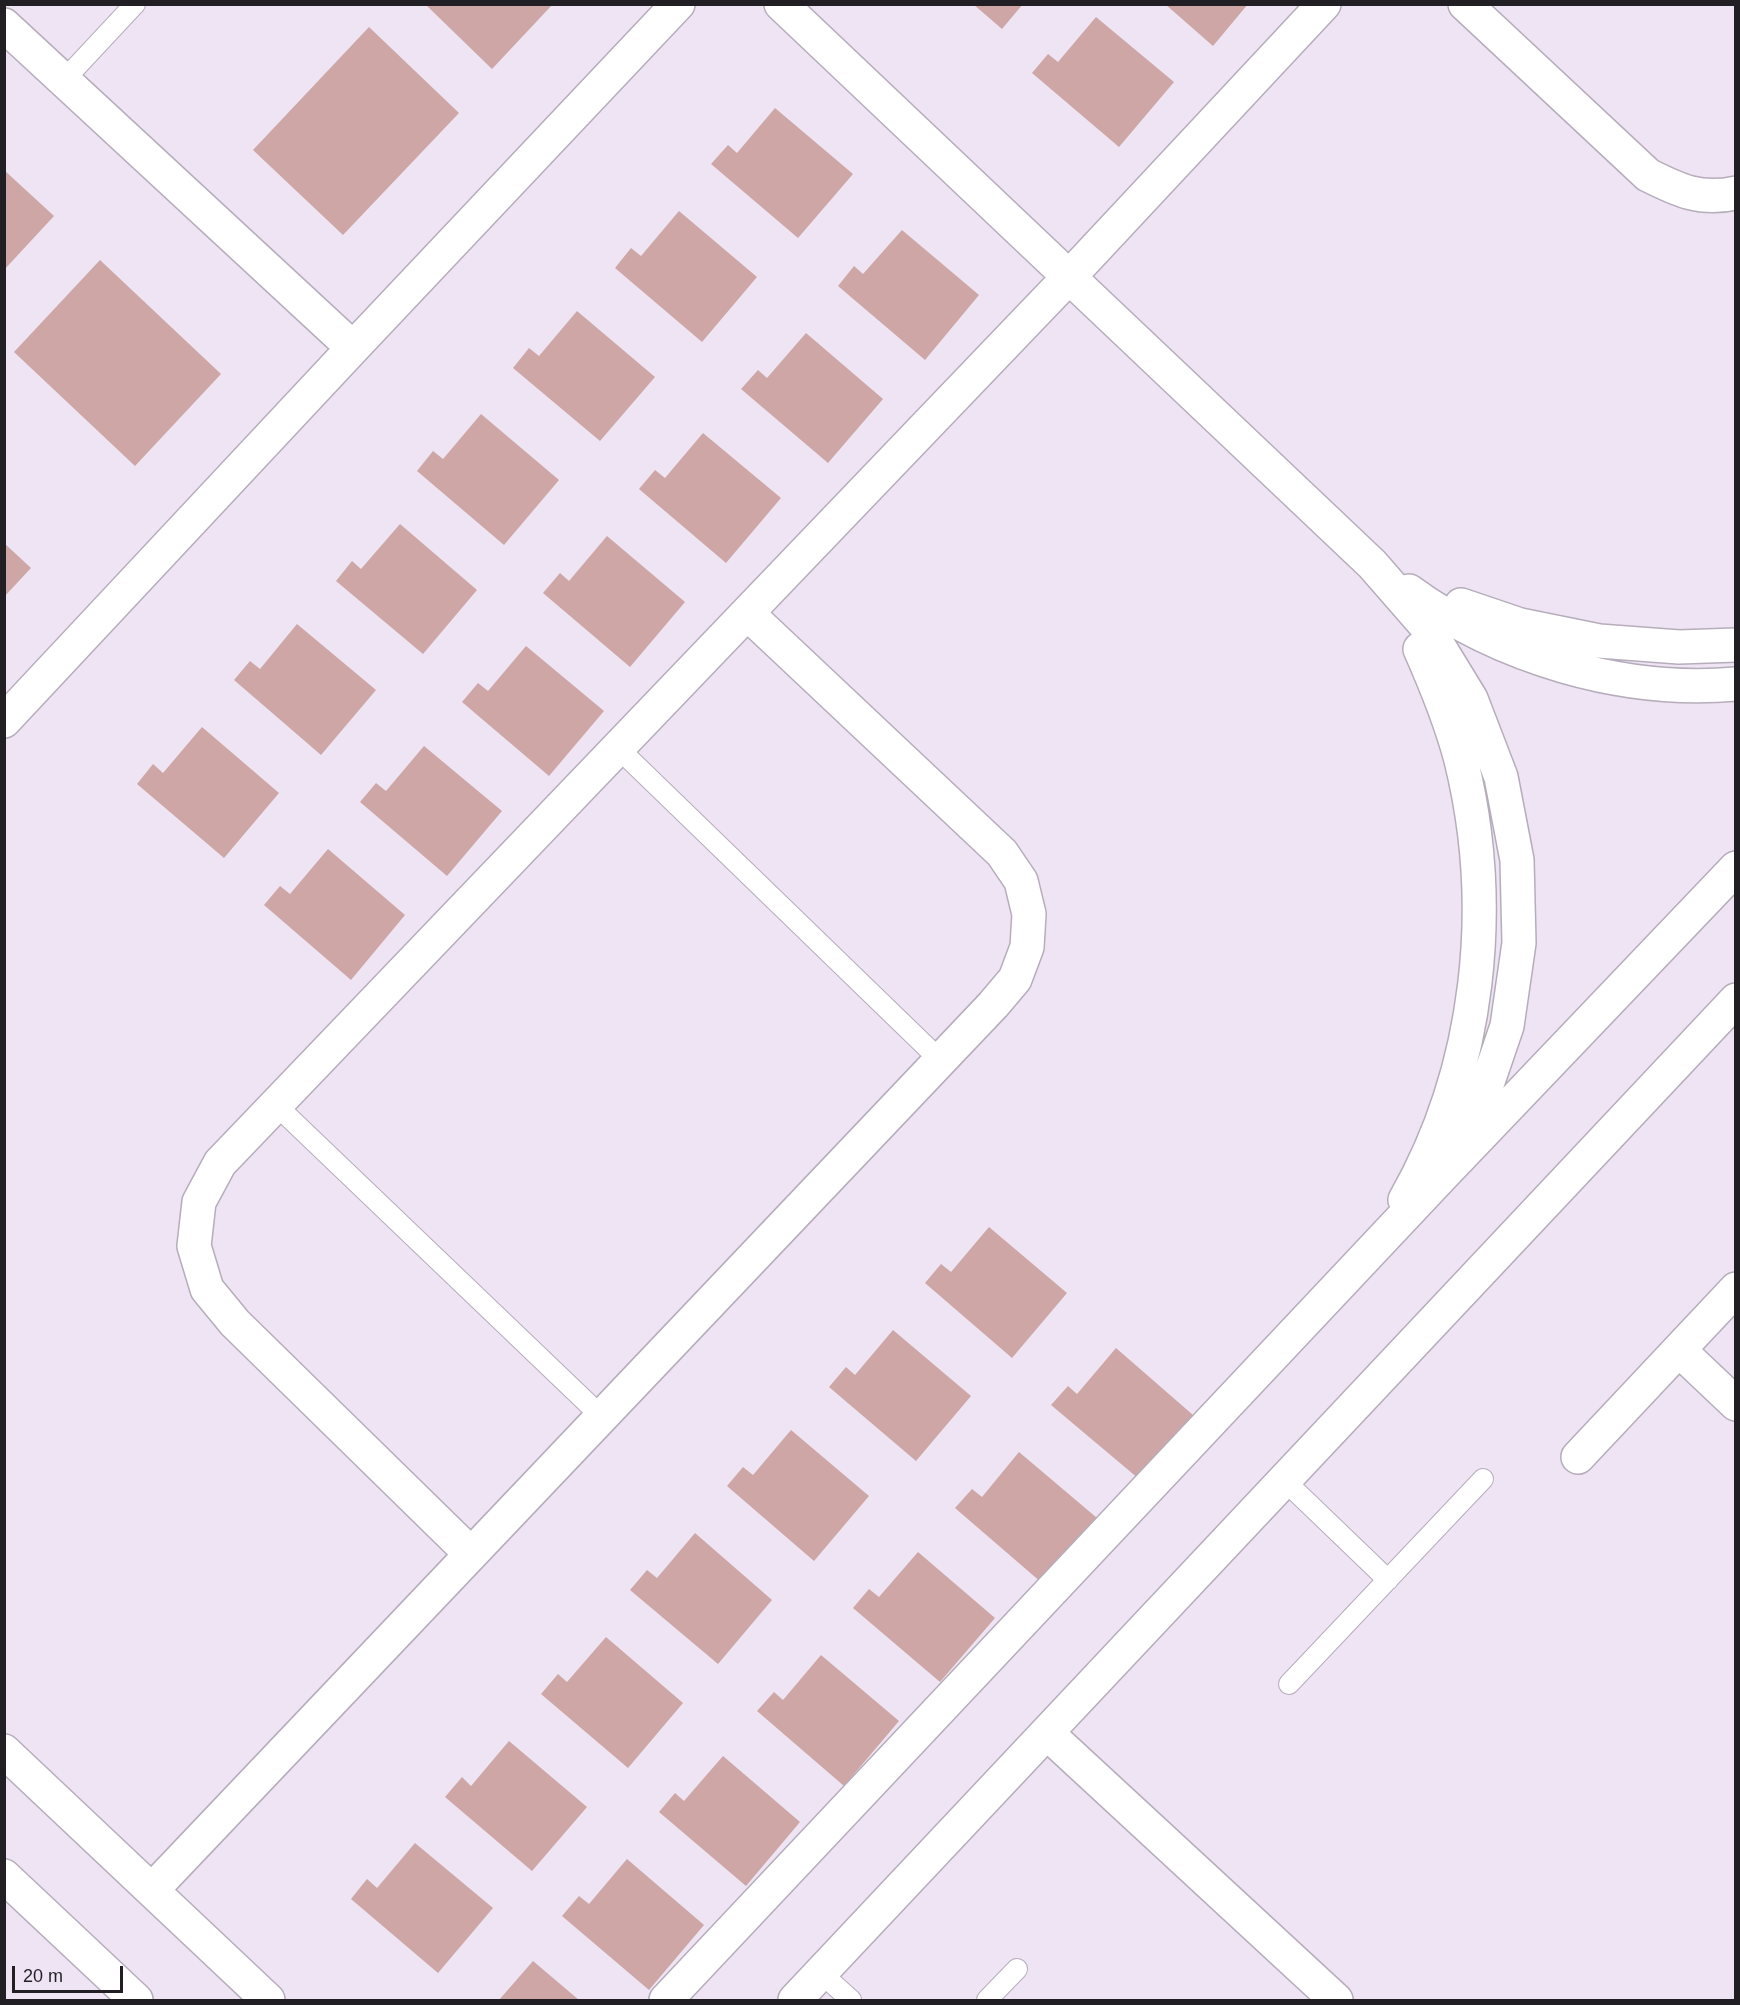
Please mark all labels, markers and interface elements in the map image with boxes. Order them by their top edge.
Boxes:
scale bar [15,1954,126,1992]
text: 20 m [23,1966,63,1986]

